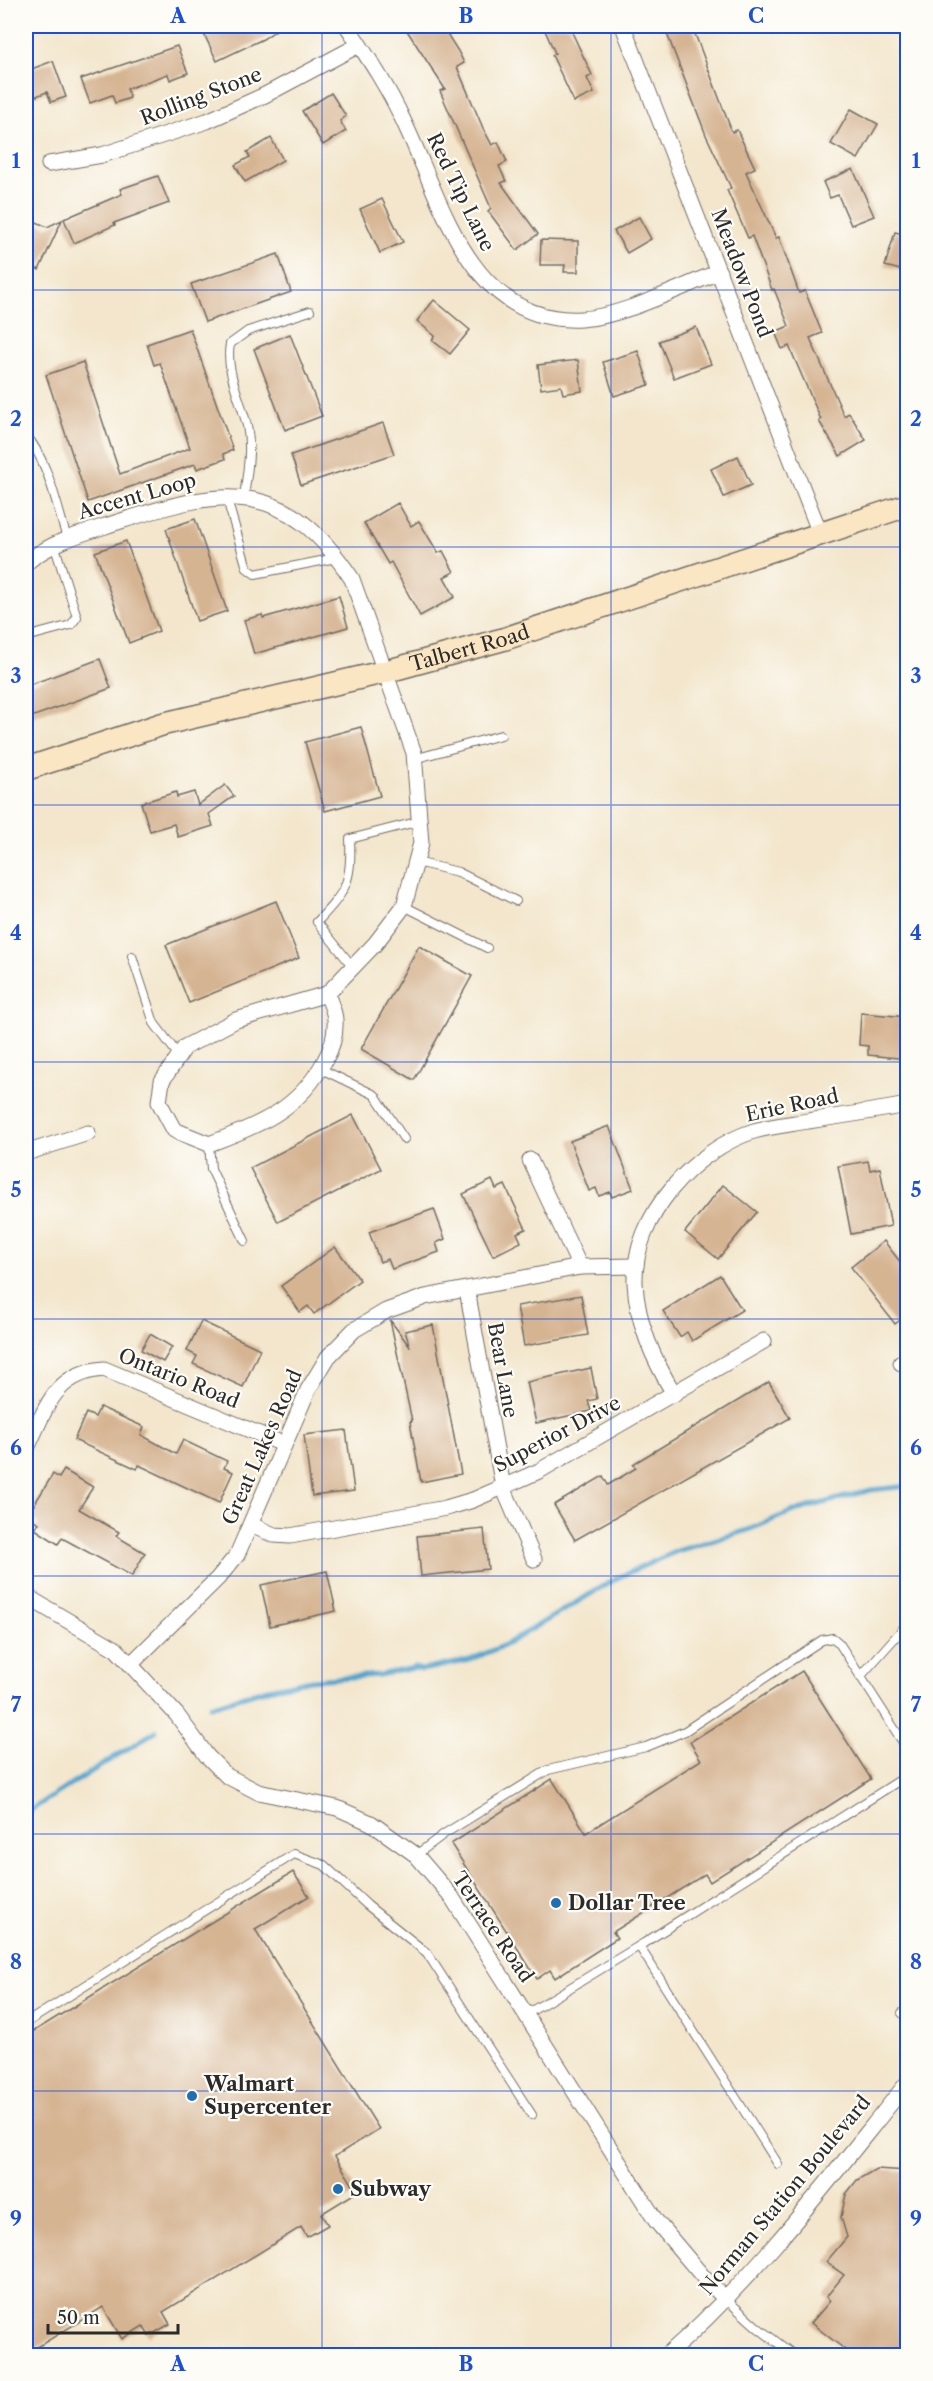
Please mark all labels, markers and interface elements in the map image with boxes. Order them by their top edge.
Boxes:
text: A [169,4,186,28]
text: B [459,4,474,28]
text: C [748,4,764,28]
street label: Rolling Stone [137,62,265,130]
street label: Red Tip Lane [422,129,500,255]
text: 1 [12,149,21,173]
text: 1 [912,149,921,173]
street label: Meadow Pond [706,205,778,341]
text: 2 [10,407,22,431]
text: 2 [910,407,922,431]
street label: Accent Loop [74,468,199,525]
street label: Talbert Road [407,619,532,676]
text: 3 [10,664,22,688]
text: 3 [910,664,922,688]
text: 4 [10,921,22,945]
text: 4 [910,921,922,945]
street label: Erie Road [743,1083,841,1127]
text: 5 [10,1178,22,1202]
text: 5 [910,1178,922,1202]
street label: Bear Lane [483,1320,523,1420]
street label: Ontario Road [115,1343,243,1413]
street label: Great Lakes Road [217,1366,307,1528]
street label: Superior Drive [490,1391,624,1477]
text: 6 [10,1436,22,1460]
text: 6 [910,1436,922,1460]
text: 7 [11,1693,22,1717]
text: 7 [911,1693,922,1717]
street label: Terrace Road [447,1867,539,1987]
place label: Dollar Tree [568,1891,686,1915]
marker: Dollar Tree [549,1896,563,1910]
text: 8 [10,1950,22,1974]
text: 8 [910,1950,922,1974]
place label: Walmart Supercenter [203,2072,332,2119]
marker: Walmart Supercenter [185,2089,199,2103]
street label: Norman Station Boulevard [694,2090,876,2300]
place label: Subway [350,2177,432,2201]
marker: Subway [331,2182,345,2196]
text: 9 [10,2207,22,2231]
text: 9 [910,2207,922,2231]
scale bar [48,2297,178,2335]
text: 50 m [57,2307,100,2329]
text: A [169,2352,186,2376]
text: B [459,2352,474,2376]
text: C [748,2352,764,2376]

